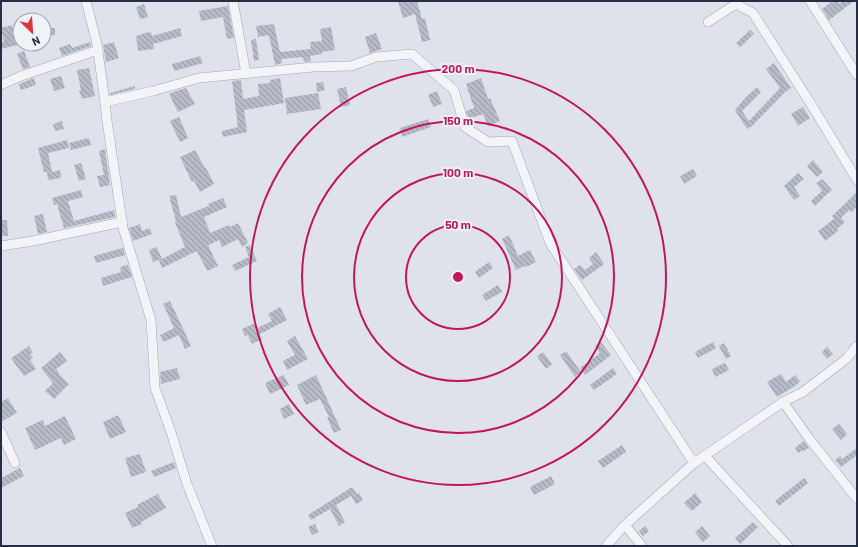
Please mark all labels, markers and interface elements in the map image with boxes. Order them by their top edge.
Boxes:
north arrow [12,12,52,52]
text: N [30,34,43,49]
text: 200 m [442,61,474,75]
text: 150 m [443,113,473,127]
text: 100 m [443,165,473,179]
text: 50 m [445,217,471,231]
centre of rings [451,270,465,284]

